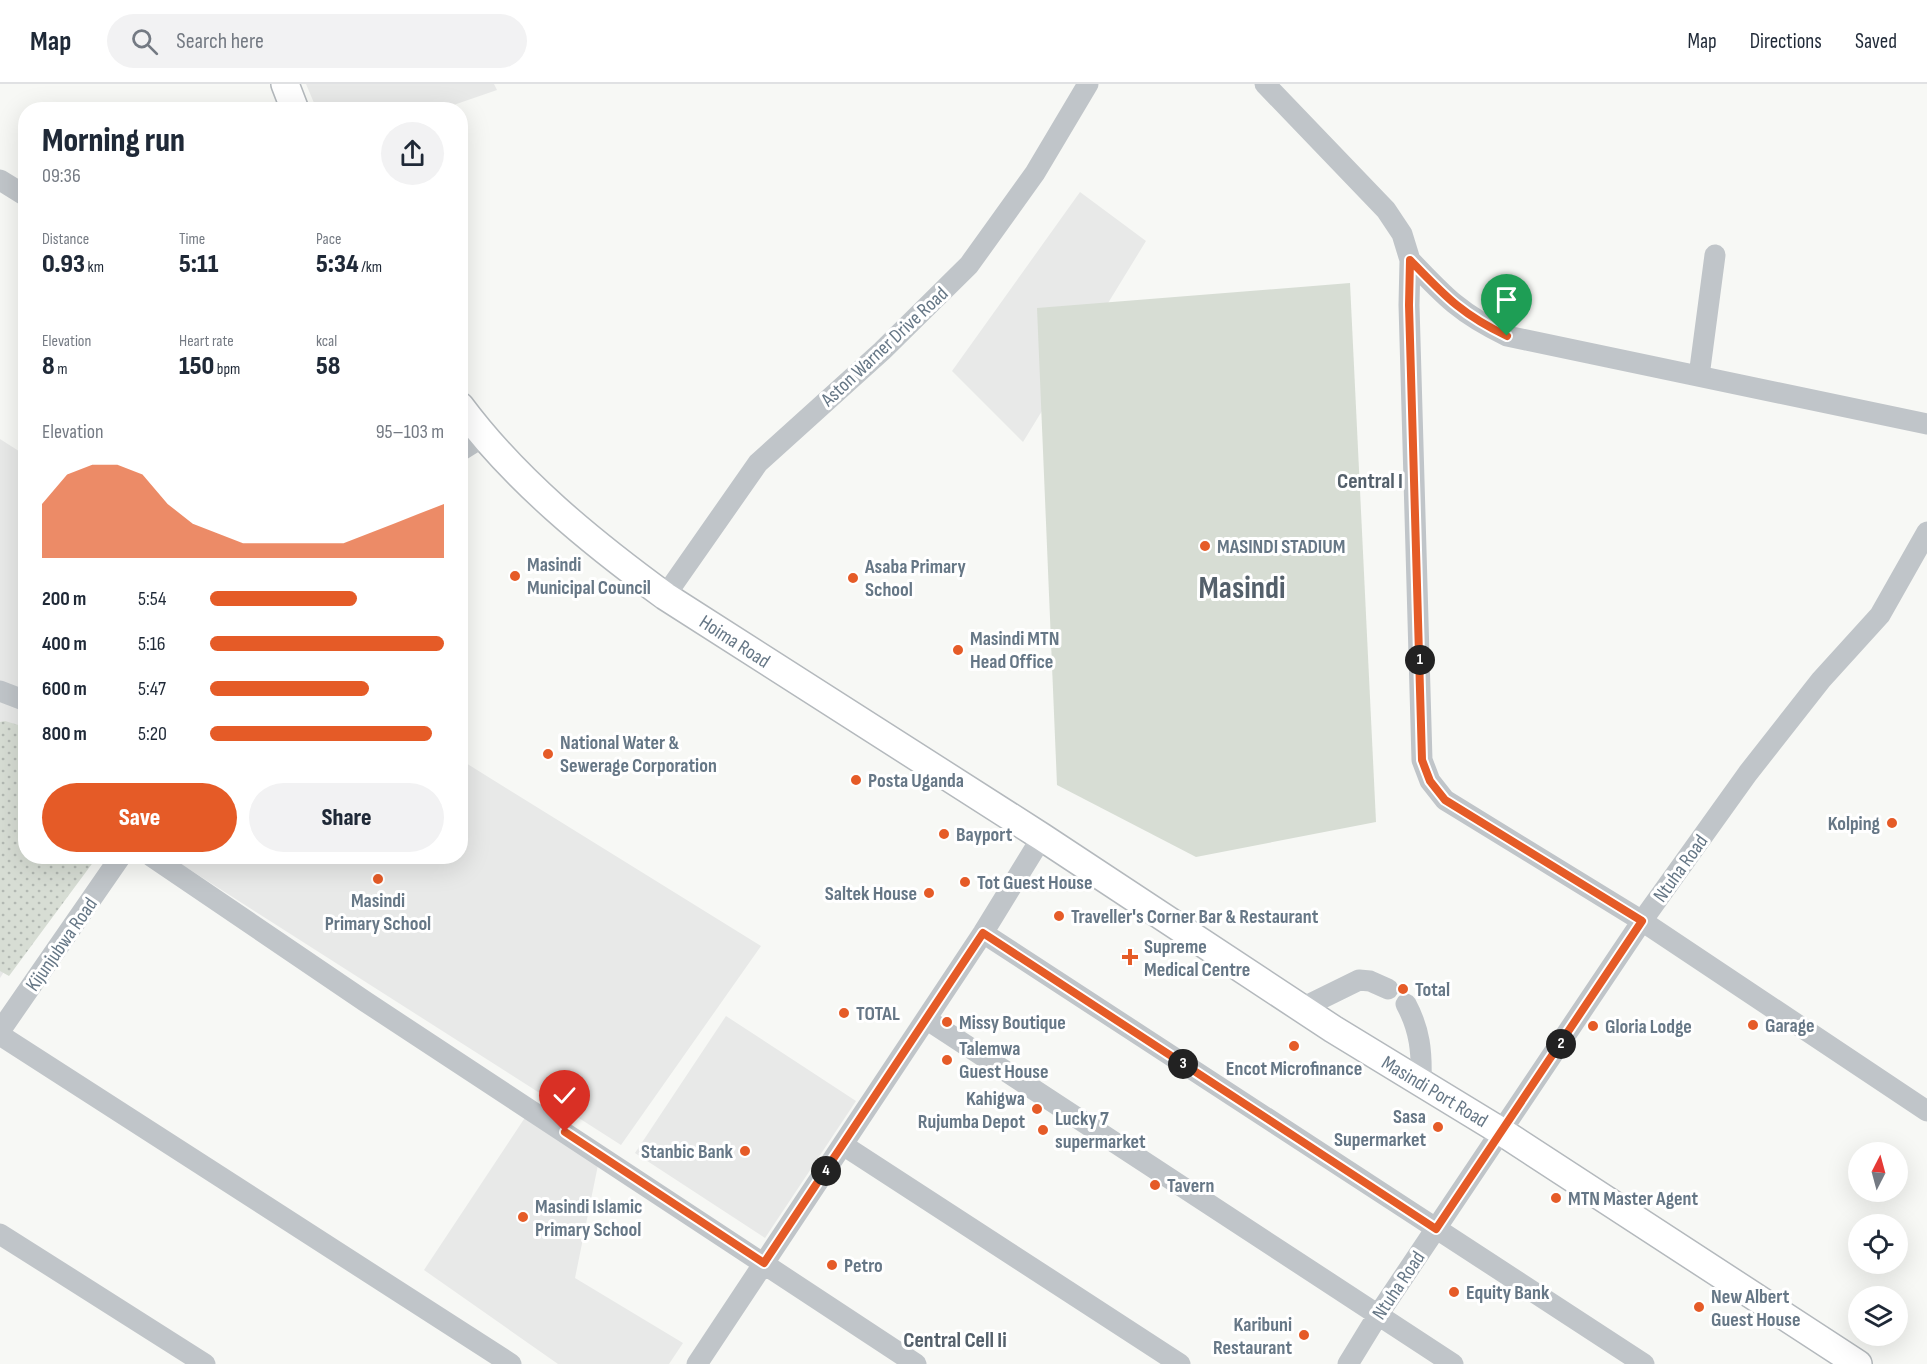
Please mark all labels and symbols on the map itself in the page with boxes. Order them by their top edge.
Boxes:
pin [1481,274,1532,336]
street label: Aston Warner Drive Road [816,282,953,412]
district label: Central I [1337,468,1403,495]
place label: MASINDI STADIUM [1217,535,1345,559]
marker: MASINDI STADIUM [1198,539,1212,553]
place label: Masindi Municipal Council [527,553,651,600]
place label: Asaba Primary School [864,555,966,602]
marker: Masindi Municipal Council [508,569,522,583]
district label: Masindi [1199,569,1285,608]
marker: Asaba Primary School [846,571,860,585]
street label: Hoima Road [695,610,774,673]
place label: Masindi MTN Head Office [970,627,1059,674]
marker: Masindi MTN Head Office [951,643,965,657]
pin: 1 [1405,645,1435,675]
place label: National Water & Sewerage Corporation [560,731,717,778]
marker: National Water & Sewerage Corporation [541,747,555,761]
place label: Posta Uganda [868,769,964,793]
marker: Posta Uganda [849,773,863,787]
place label: Kolping [1828,812,1881,836]
marker: Kolping [1885,816,1899,830]
place label: Bayport [956,823,1013,847]
marker: Bayport [937,827,951,841]
street label: Ntuha Road [1648,830,1713,907]
place label: Tot Guest House [977,871,1092,895]
marker: Masindi Primary School [371,872,385,886]
marker: Tot Guest House [958,875,972,889]
place label: Saltek House [825,882,917,906]
marker: Saltek House [922,886,936,900]
place label: Masindi Primary School [325,889,431,936]
street label: Kijunjubwa Road [21,893,103,996]
place label: Traveller's Corner Bar & Restaurant [1071,905,1319,929]
marker: Traveller's Corner Bar & Restaurant [1052,909,1066,923]
place label: Supreme Medical Centre [1144,935,1250,982]
marker: Supreme Medical Centre [1121,948,1139,966]
place label: Total [1415,978,1450,1002]
marker: Total [1396,982,1410,996]
place label: TOTAL [856,1002,900,1026]
marker: TOTAL [837,1006,851,1020]
place label: Missy Boutique [959,1011,1066,1035]
place label: Garage [1765,1014,1815,1038]
marker: Missy Boutique [940,1015,954,1029]
place label: Gloria Lodge [1605,1015,1692,1039]
marker: Garage [1746,1018,1760,1032]
marker: Gloria Lodge [1586,1019,1600,1033]
pin: 2 [1546,1029,1576,1059]
place label: Talemwa Guest House [959,1037,1049,1084]
marker: Encot Microfinance [1287,1039,1301,1053]
pin: 3 [1168,1049,1198,1079]
street label: Masindi Port Road [1377,1051,1492,1133]
marker: Talemwa Guest House [940,1053,954,1067]
place label: Encot Microfinance [1226,1057,1362,1081]
pin [539,1070,590,1132]
place label: Kahigwa Rujumba Depot [918,1087,1025,1134]
marker: Kahigwa Rujumba Depot [1030,1102,1044,1116]
place label: Sasa Supermarket [1334,1105,1426,1152]
place label: Lucky 7 supermarket [1055,1107,1146,1154]
marker: Sasa Supermarket [1431,1120,1445,1134]
marker: Lucky 7 supermarket [1036,1123,1050,1137]
place label: Stanbic Bank [641,1140,734,1164]
north arrow [1848,1142,1908,1202]
marker: Stanbic Bank [738,1144,752,1158]
pin: 4 [811,1156,841,1186]
place label: Tavern [1167,1174,1214,1198]
marker: Tavern [1148,1178,1162,1192]
place label: MTN Master Agent [1568,1187,1698,1211]
marker: MTN Master Agent [1549,1191,1563,1205]
place label: Masindi Islamic Primary School [535,1195,642,1242]
marker: Masindi Islamic Primary School [516,1210,530,1224]
street label: Ntuha Road [1367,1247,1430,1324]
place label: Petro [844,1254,883,1278]
marker: Petro [825,1258,839,1272]
place label: Equity Bank [1466,1281,1550,1305]
marker: Equity Bank [1447,1285,1461,1299]
place label: New Albert Guest House [1711,1285,1801,1332]
marker: New Albert Guest House [1692,1300,1706,1314]
place label: Karibuni Restaurant [1213,1313,1292,1360]
district label: Central Cell Ii [903,1327,1007,1354]
marker: Karibuni Restaurant [1297,1328,1311,1342]

